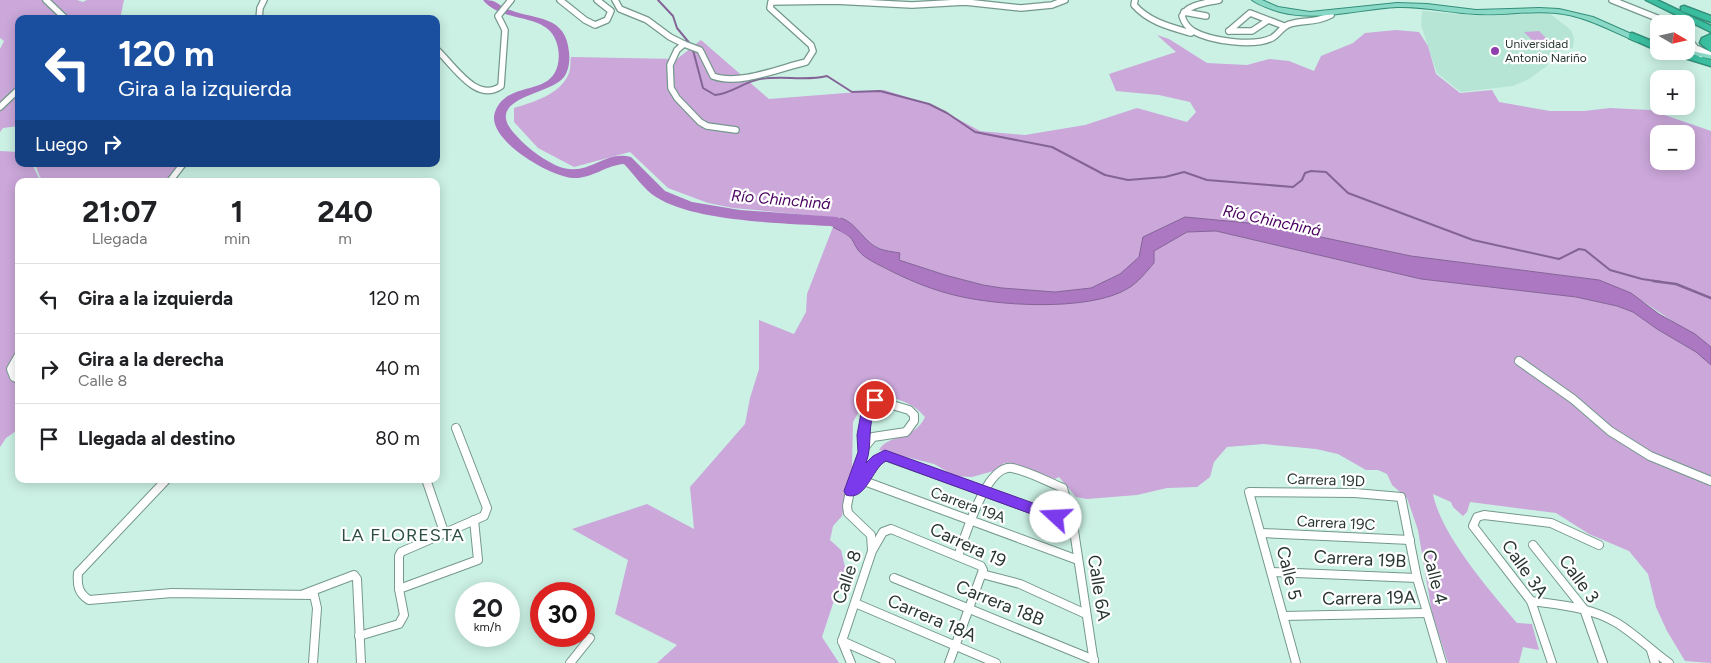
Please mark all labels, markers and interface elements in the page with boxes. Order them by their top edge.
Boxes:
north arrow [1650,15,1695,60]
map controls [1650,15,1695,170]
text: 120 m [118,33,215,75]
icon: left [35,35,100,100]
place label: Universidad Antonio Nariño [1505,37,1587,65]
marker: Universidad Antonio Nariño [1489,45,1501,57]
button: + [1650,70,1695,115]
text: Gira a la izquierda [118,75,292,102]
button: − [1650,125,1695,170]
icon: right [98,130,126,158]
text: Luego [35,133,88,156]
water label: Río Chinchiná [730,186,831,213]
text: 21:07 [82,193,157,230]
text: 1 [231,193,244,230]
text: 240 [317,193,373,230]
water label: Río Chinchiná [1221,201,1323,240]
text: Llegada [92,229,147,248]
text: min [224,229,250,248]
text: m [338,229,352,248]
icon: left [35,285,63,313]
text: Gira a la izquierda [78,287,233,310]
text: 120 m [368,287,420,310]
text: Gira a la derecha [78,348,224,371]
icon: right [35,355,63,383]
text: 40 m [375,357,420,380]
text: Calle 8 [78,371,127,390]
pin [854,379,896,421]
icon: arrive [861,386,889,414]
icon: arrive [35,425,63,453]
text: Llegada al destino [78,427,235,450]
text: 80 m [375,427,420,450]
street label: Carrera 19D [1287,470,1365,490]
street label: Carrera 19A [928,483,1008,527]
position arrow [1029,490,1081,542]
street label: Carrera 19C [1296,512,1376,534]
street label: Carrera 19 [926,518,1010,572]
district label: LA FLORESTA [341,524,465,546]
street label: Calle 3A [1497,536,1553,602]
street label: Calle 5 [1272,544,1306,602]
street label: Carrera 19B [1313,546,1407,572]
street label: Calle 8 [828,547,866,607]
street label: Calle 4 [1418,547,1452,607]
street label: Calle 3 [1554,551,1604,607]
street label: Calle 6A [1083,553,1115,623]
street label: Carrera 18B [953,575,1047,631]
speed limit sign: 30 [530,582,595,647]
street label: Carrera 19A [1322,586,1416,610]
street label: Carrera 18A [884,589,980,647]
text: 20 [472,593,503,623]
text: km/h [474,620,501,634]

